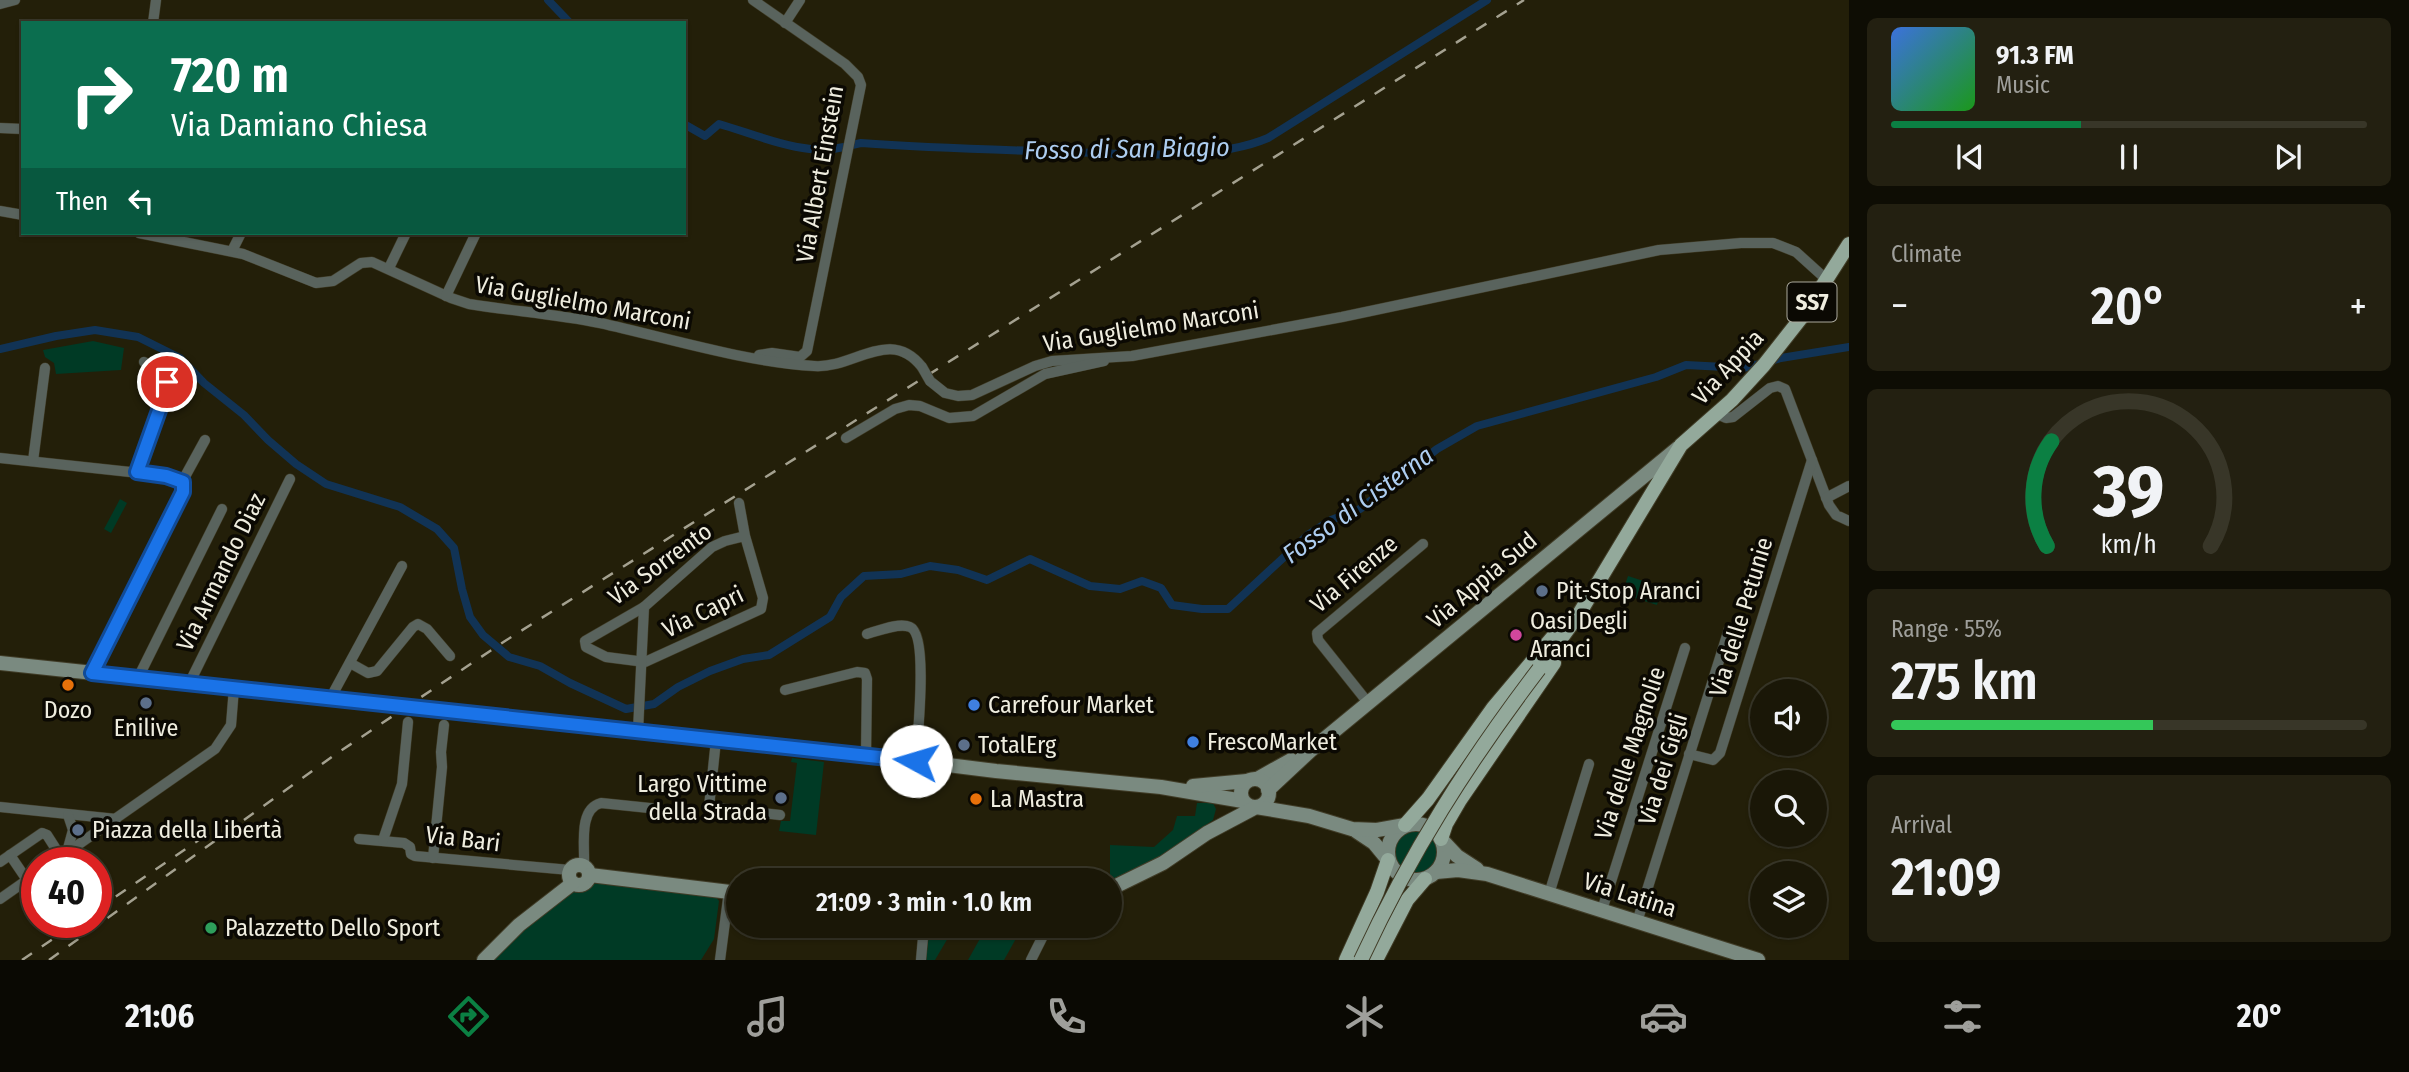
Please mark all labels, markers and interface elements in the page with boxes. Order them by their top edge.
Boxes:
text: 91.3 FM [1996,40,2074,71]
text: 720 m [171,46,289,105]
icon: right [56,49,147,140]
text: Music [1996,71,2050,99]
street label: Via Albert Einstein [791,83,849,265]
text: Via Damiano Chiesa [171,106,428,144]
water label: Fosso di San Biagio [1024,132,1230,166]
icon: previous [1951,138,1989,176]
icon: pause [2110,138,2148,176]
icon: next [2269,138,2307,176]
icon: left [122,182,160,220]
text: Then [56,186,108,217]
text: Climate [1891,240,1962,268]
street label: Via Guglielmo Marconi [473,270,693,336]
text: 20° [2091,275,2167,338]
road number: SS7 [1787,282,1836,322]
text: − [1891,283,1908,329]
text: + [2350,283,2367,329]
street label: Via Guglielmo Marconi [1041,296,1261,358]
street label: Via Appia [1687,324,1769,410]
pin [137,352,197,412]
icon: arrive [148,363,186,401]
water label: Fosso di Cisterna [1277,440,1439,570]
text: 39 [2092,448,2165,535]
street label: Via Armando Diaz [171,489,271,655]
street label: Via Sorrento [603,517,717,611]
street label: Via Appia Sud [1421,526,1543,634]
street label: Via Firenze [1305,530,1403,618]
text: km/h [2101,530,2157,560]
street label: Via delle Petunie [1703,534,1779,700]
place label: Pit-Stop Aranci [1556,577,1701,605]
street label: Via Capri [658,580,748,644]
marker: Pit-Stop Aranci [1534,583,1550,599]
place label: Oasi Degli Aranci [1530,607,1628,663]
text: Range · 55% [1891,615,2002,643]
marker: Oasi Degli Aranci [1508,627,1524,643]
text: 275 km [1891,650,2038,713]
street label: Via delle Magnolie [1589,663,1671,843]
marker: Dozo [60,677,76,693]
map controls [1750,679,1827,938]
button: sound [1750,679,1827,756]
place label: Carrefour Market [988,691,1154,719]
marker: Enilive [138,695,154,711]
place label: Dozo [44,696,92,724]
marker: Carrefour Market [966,697,982,713]
street label: Via dei Gigli [1633,710,1693,828]
place label: Enilive [114,714,178,742]
position arrow [879,724,953,798]
place label: FrescoMarket [1207,728,1337,756]
place label: TotalErg [978,731,1057,759]
marker: FrescoMarket [1185,734,1201,750]
marker: TotalErg [956,737,972,753]
place label: Largo Vittime della Strada [637,770,767,826]
button: search [1750,770,1827,847]
place label: La Mastra [990,785,1084,813]
marker: Largo Vittime della Strada [773,790,789,806]
marker: La Mastra [968,791,984,807]
text: Arrival [1891,811,1952,839]
place label: Piazza della Libertà [92,816,282,844]
street label: Via Bari [424,821,502,857]
marker: Piazza della Libertà [70,822,86,838]
text: 21:09 [1891,846,2001,909]
speed limit sign: 40 [21,847,112,938]
button: layers [1750,861,1827,938]
street label: Via Latina [1580,867,1680,923]
text: 21:09 · 3 min · 1.0 km [816,887,1032,918]
place label: Palazzetto Dello Sport [225,914,440,942]
marker: Palazzetto Dello Sport [203,920,219,936]
icon: directions [444,992,493,1041]
icon: music [743,992,792,1041]
icon: phone [1042,992,1091,1041]
icon: climate [1340,992,1389,1041]
icon: car [1639,992,1688,1041]
icon: filters [1938,992,1987,1041]
text: 21:06 [125,997,194,1035]
text: 20° [2237,997,2284,1035]

